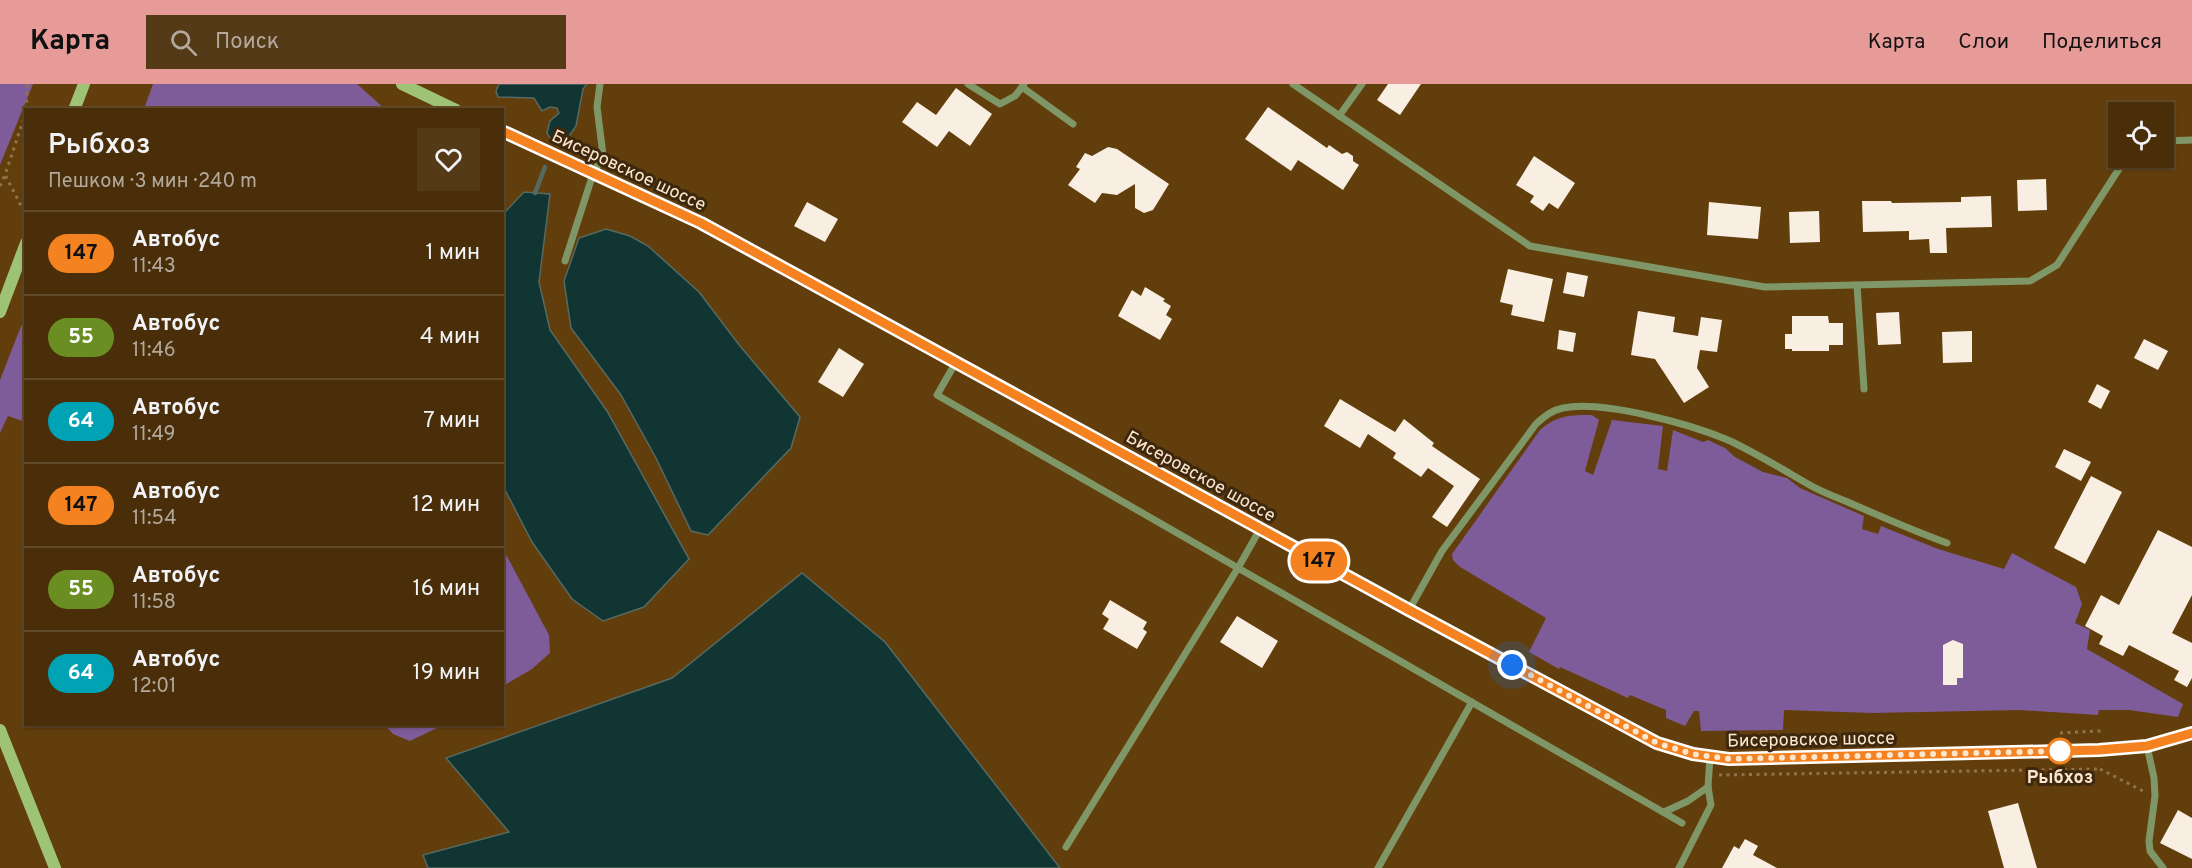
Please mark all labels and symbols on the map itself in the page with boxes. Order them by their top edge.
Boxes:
street label: Бисеровское шоссе [547,125,709,217]
street label: Бисеровское шоссе [1121,427,1279,528]
line badge: 147 [1284,542,1354,580]
your location [1497,650,1527,680]
street label: Бисеровское шоссе [1727,728,1895,753]
marker: Рыбхоз [2047,738,2073,764]
place label: Рыбхоз [2027,767,2093,790]

